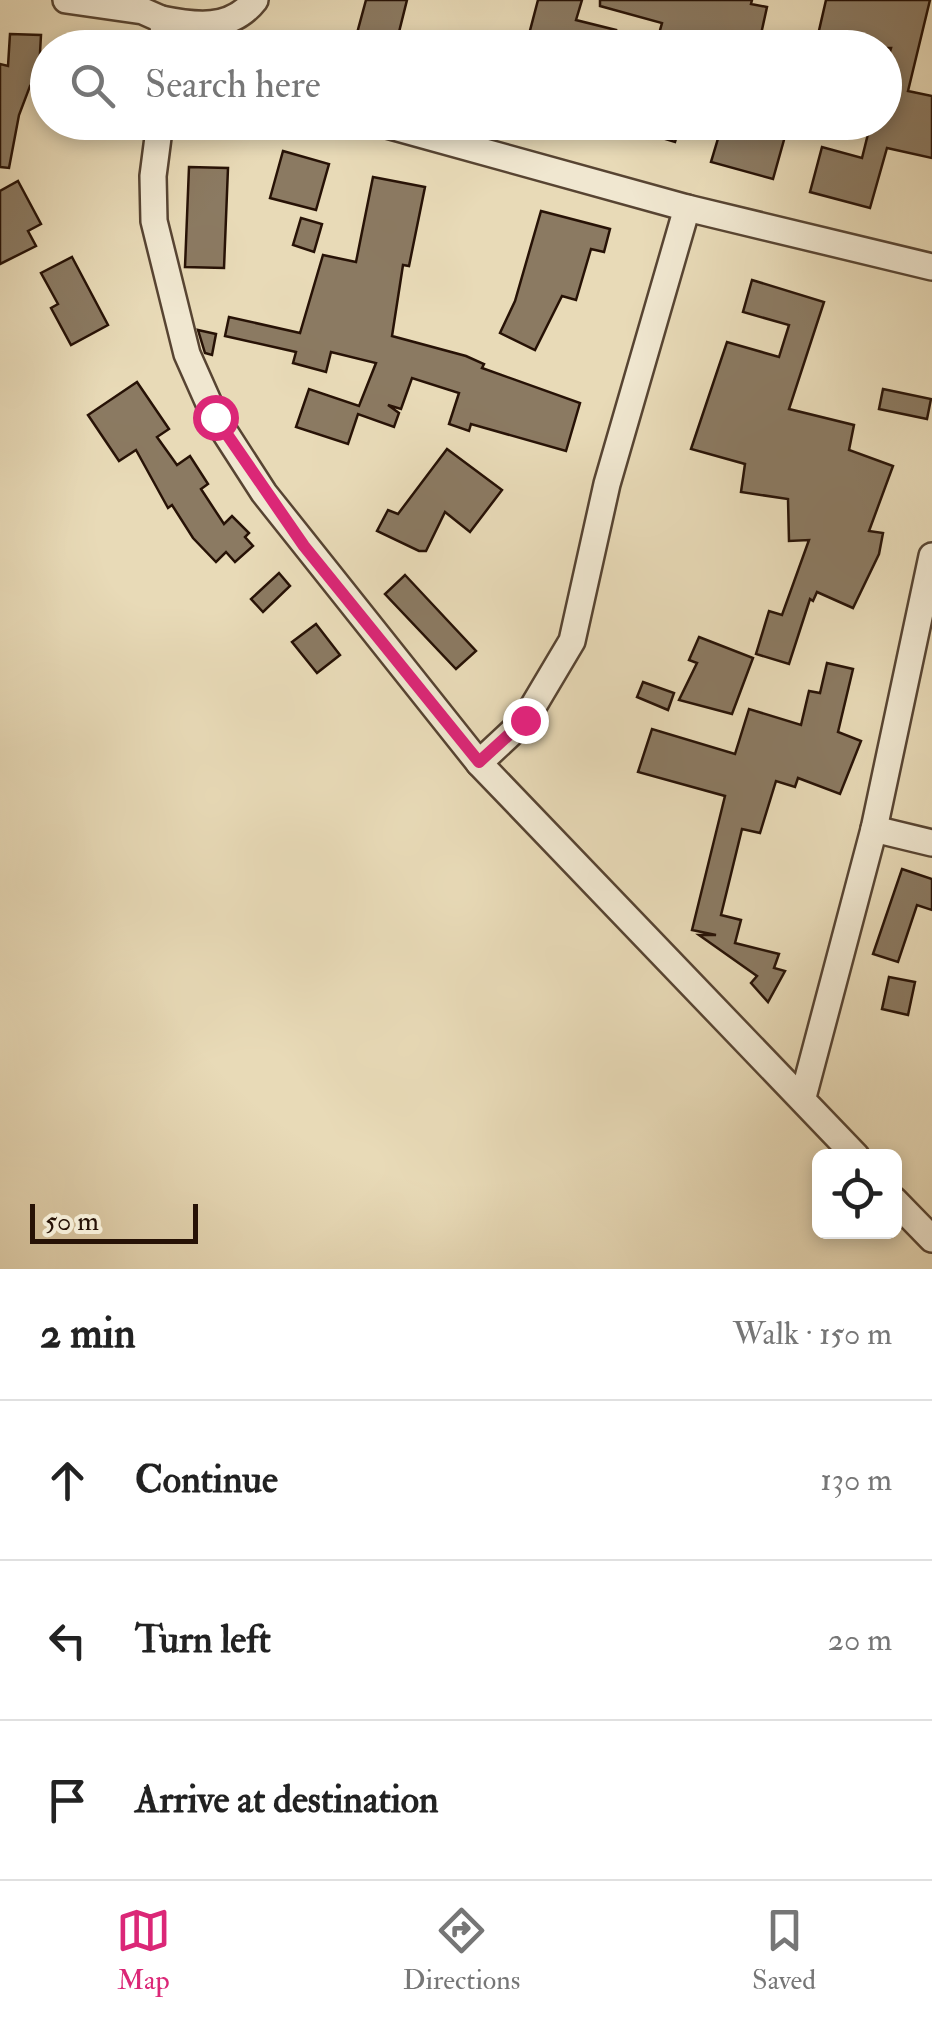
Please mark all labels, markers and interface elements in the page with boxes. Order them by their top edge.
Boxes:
search box [30,30,902,140]
icon: search [65,58,120,113]
text: Search here [145,61,321,109]
route start [193,395,239,441]
route end [503,698,549,744]
map controls [812,1149,902,1239]
button: locate [812,1149,902,1239]
scale bar [30,1199,198,1244]
text: 50 m [45,1204,99,1239]
text: 2 min [40,1308,136,1360]
text: Walk · 150 m [733,1314,892,1354]
icon: ahead [40,1453,95,1508]
text: Continue [135,1456,278,1504]
text: 130 m [820,1460,892,1500]
icon: left [40,1613,95,1668]
text: Turn left [135,1616,271,1664]
text: 20 m [828,1620,892,1660]
icon: arrive [40,1773,95,1828]
text: Arrive at destination [135,1776,439,1824]
tab: Map [116,1903,171,1998]
tab: Directions [403,1903,520,1998]
tab: Saved [752,1903,816,1998]

